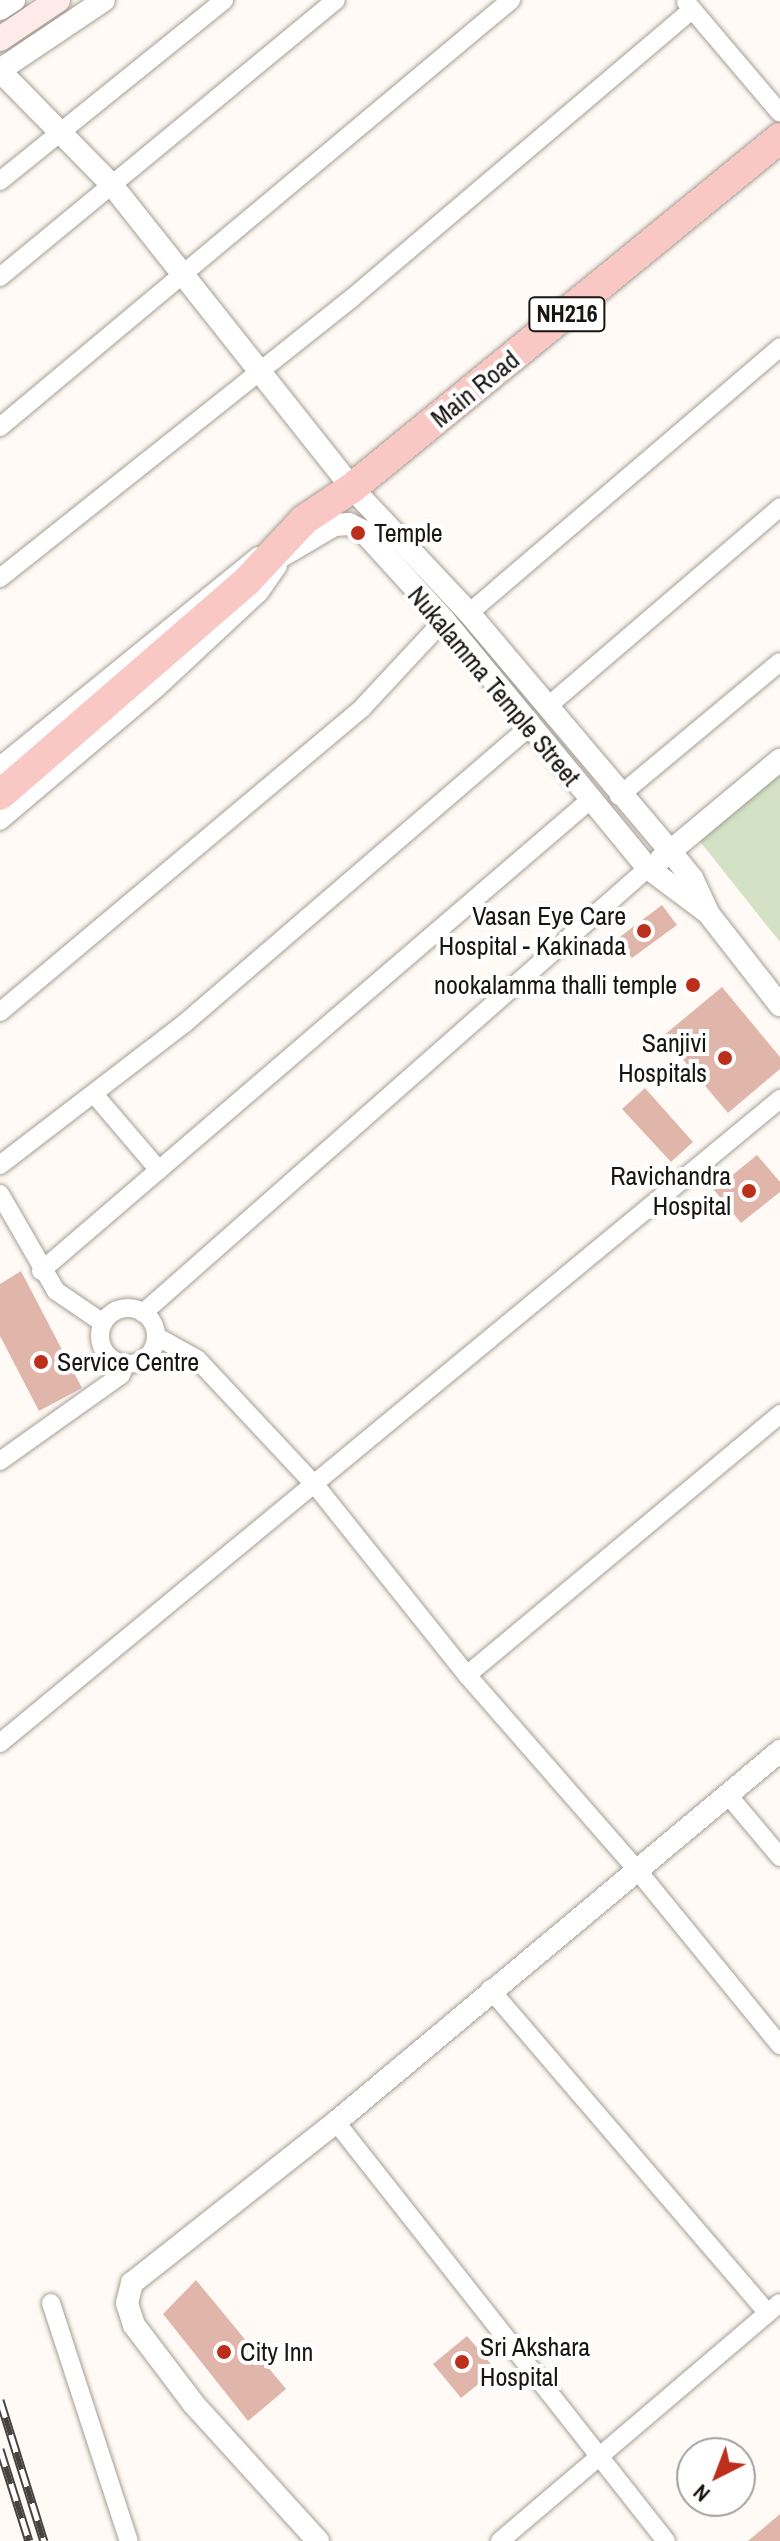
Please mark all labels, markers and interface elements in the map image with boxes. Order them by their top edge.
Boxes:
road number: NH216 [527,294,607,334]
street label: Main Road [425,344,525,434]
place label: Temple [374,517,443,549]
marker: Temple [349,524,367,542]
street label: Nukalamma Temple Street [401,580,587,792]
place label: Vasan Eye Care Hospital - Kakinada [439,900,626,962]
marker: Vasan Eye Care Hospital - Kakinada [633,920,655,942]
place label: nookalamma thalli temple [434,969,677,1001]
marker: nookalamma thalli temple [684,976,702,994]
place label: Sanjivi Hospitals [618,1027,707,1088]
marker: Sanjivi Hospitals [714,1047,736,1069]
place label: Ravichandra Hospital [610,1160,731,1222]
marker: Ravichandra Hospital [738,1180,760,1202]
place label: Service Centre [57,1346,199,1378]
marker: Service Centre [32,1353,50,1371]
place label: Sri Akshara Hospital [480,2331,591,2392]
place label: City Inn [240,2336,313,2368]
marker: City Inn [215,2343,233,2361]
marker: Sri Akshara Hospital [451,2351,473,2373]
north arrow [676,2437,756,2517]
text: N [686,2478,716,2509]

